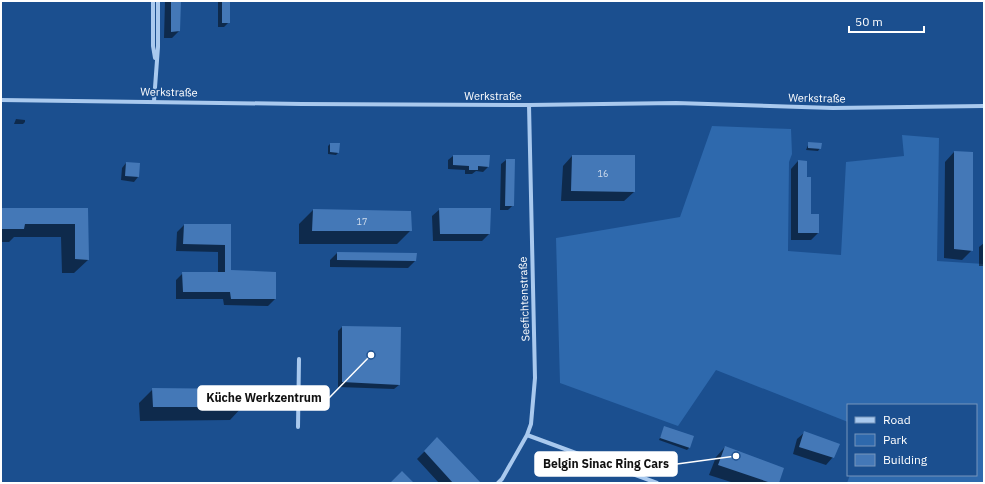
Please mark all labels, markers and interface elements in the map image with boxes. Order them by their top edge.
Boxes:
scale bar [849,8,924,34]
text: 50 m [855,14,883,29]
street label: Werkstraße [140,84,198,100]
street label: Werkstraße [464,89,522,103]
street label: Werkstraße [788,90,846,106]
house number: 16 [598,168,608,179]
house number: 17 [357,216,367,227]
street label: Seefichtenstraße [516,256,532,342]
callout: Küche Werkzentrum [198,386,329,410]
text: Küche Werkzentrum [206,390,322,405]
legend [847,404,977,476]
text: Road [883,412,911,427]
text: Park [883,432,908,447]
callout: Belgin Sinac Ring Cars [535,452,677,476]
text: Building [883,452,928,467]
text: Belgin Sinac Ring Cars [543,456,669,471]

